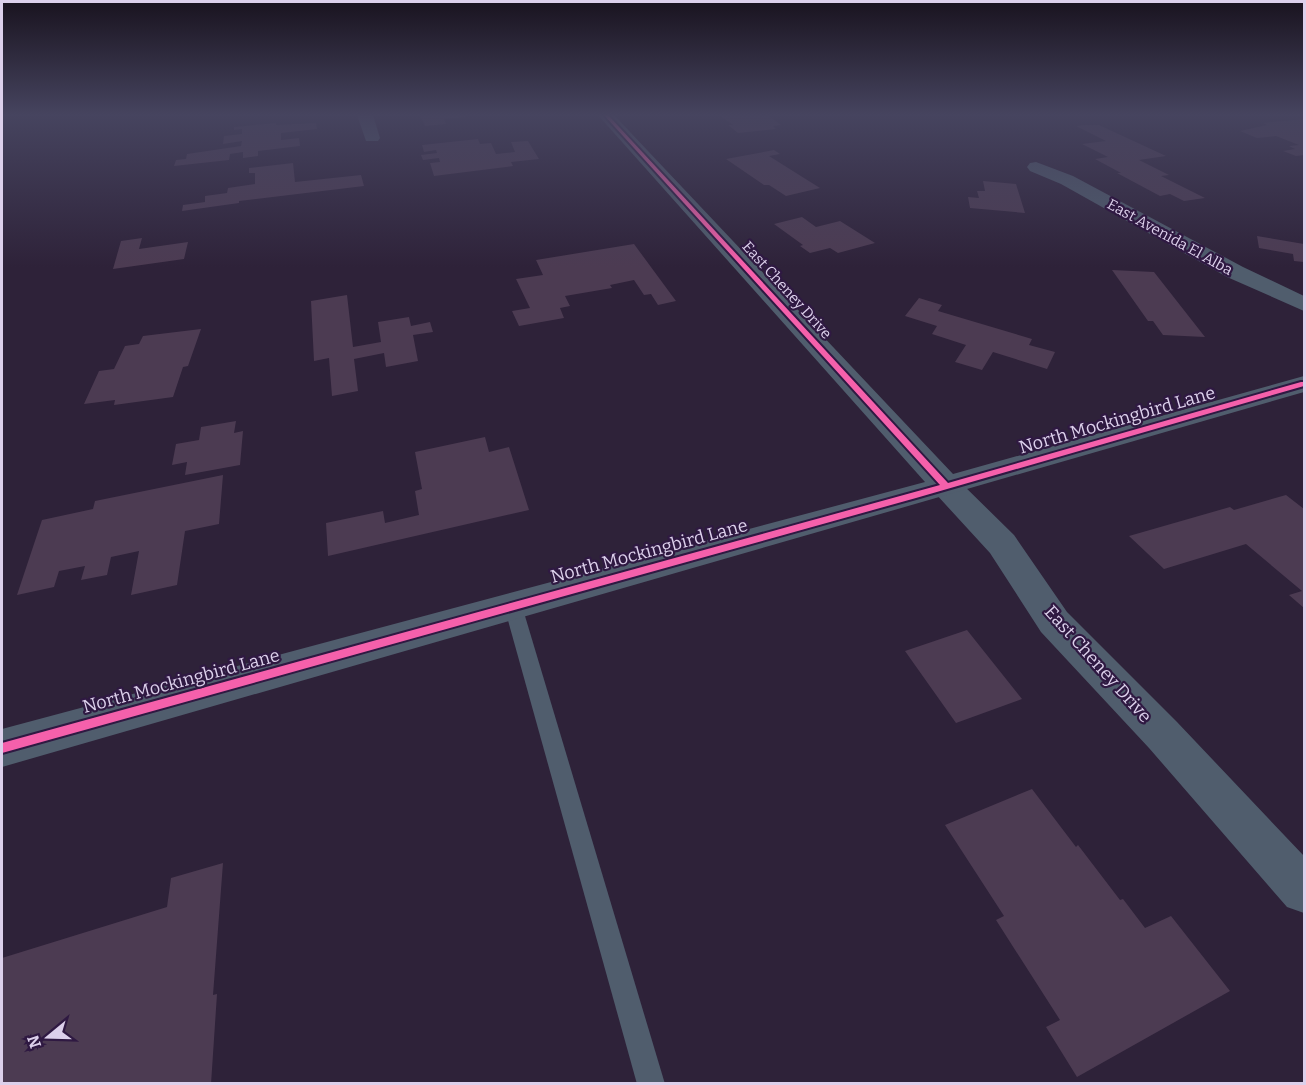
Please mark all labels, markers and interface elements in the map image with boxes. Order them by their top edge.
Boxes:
street label: East Avenida El Alba [1104,195,1236,279]
street label: East Cheney Drive [739,238,835,342]
street label: North Mockingbird Lane [1016,381,1218,459]
street label: North Mockingbird Lane [548,514,750,588]
street label: East Cheney Drive [1040,601,1156,727]
street label: North Mockingbird Lane [80,644,282,718]
north arrow [18,1007,78,1067]
text: N [23,1033,45,1051]

